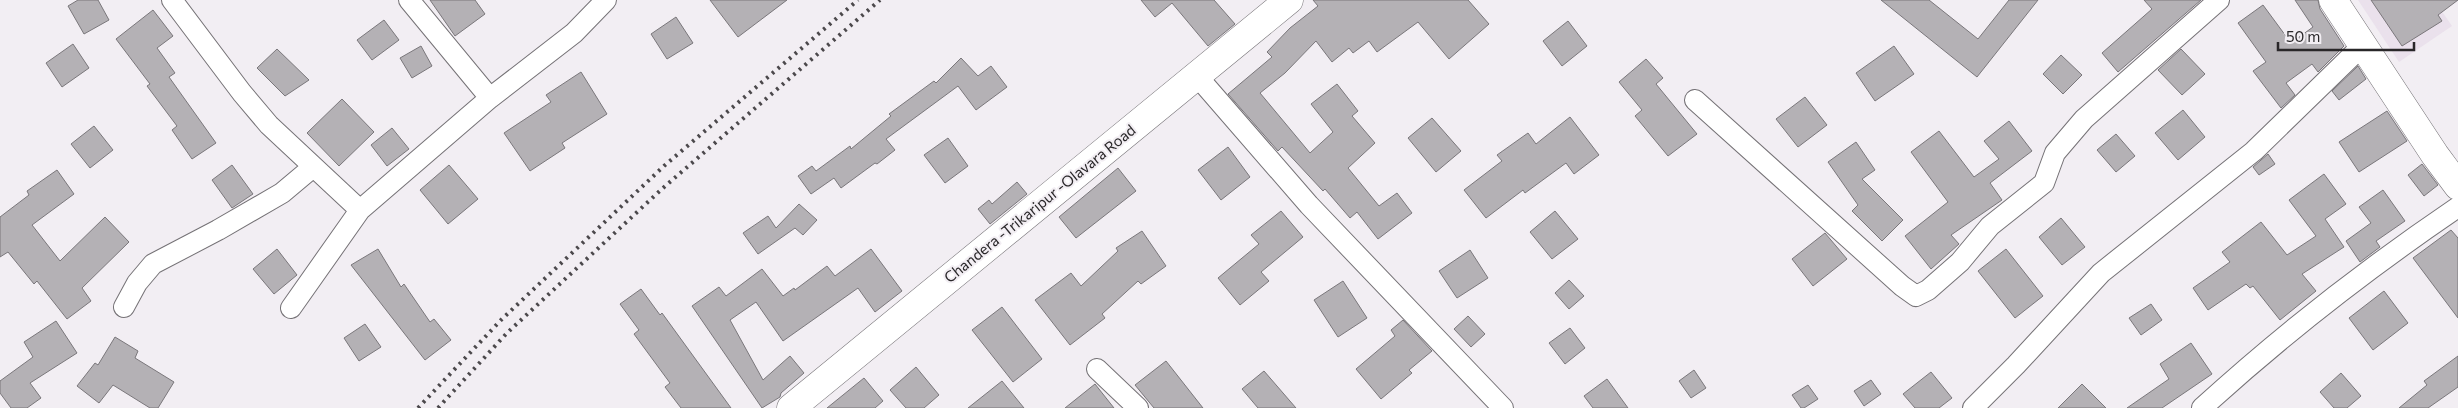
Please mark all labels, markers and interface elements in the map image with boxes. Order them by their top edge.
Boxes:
scale bar [2278,20,2414,52]
text: 50 m [2286,27,2320,45]
street label: Chandera -Trikaripur -Olavara Road [940,120,1139,286]

